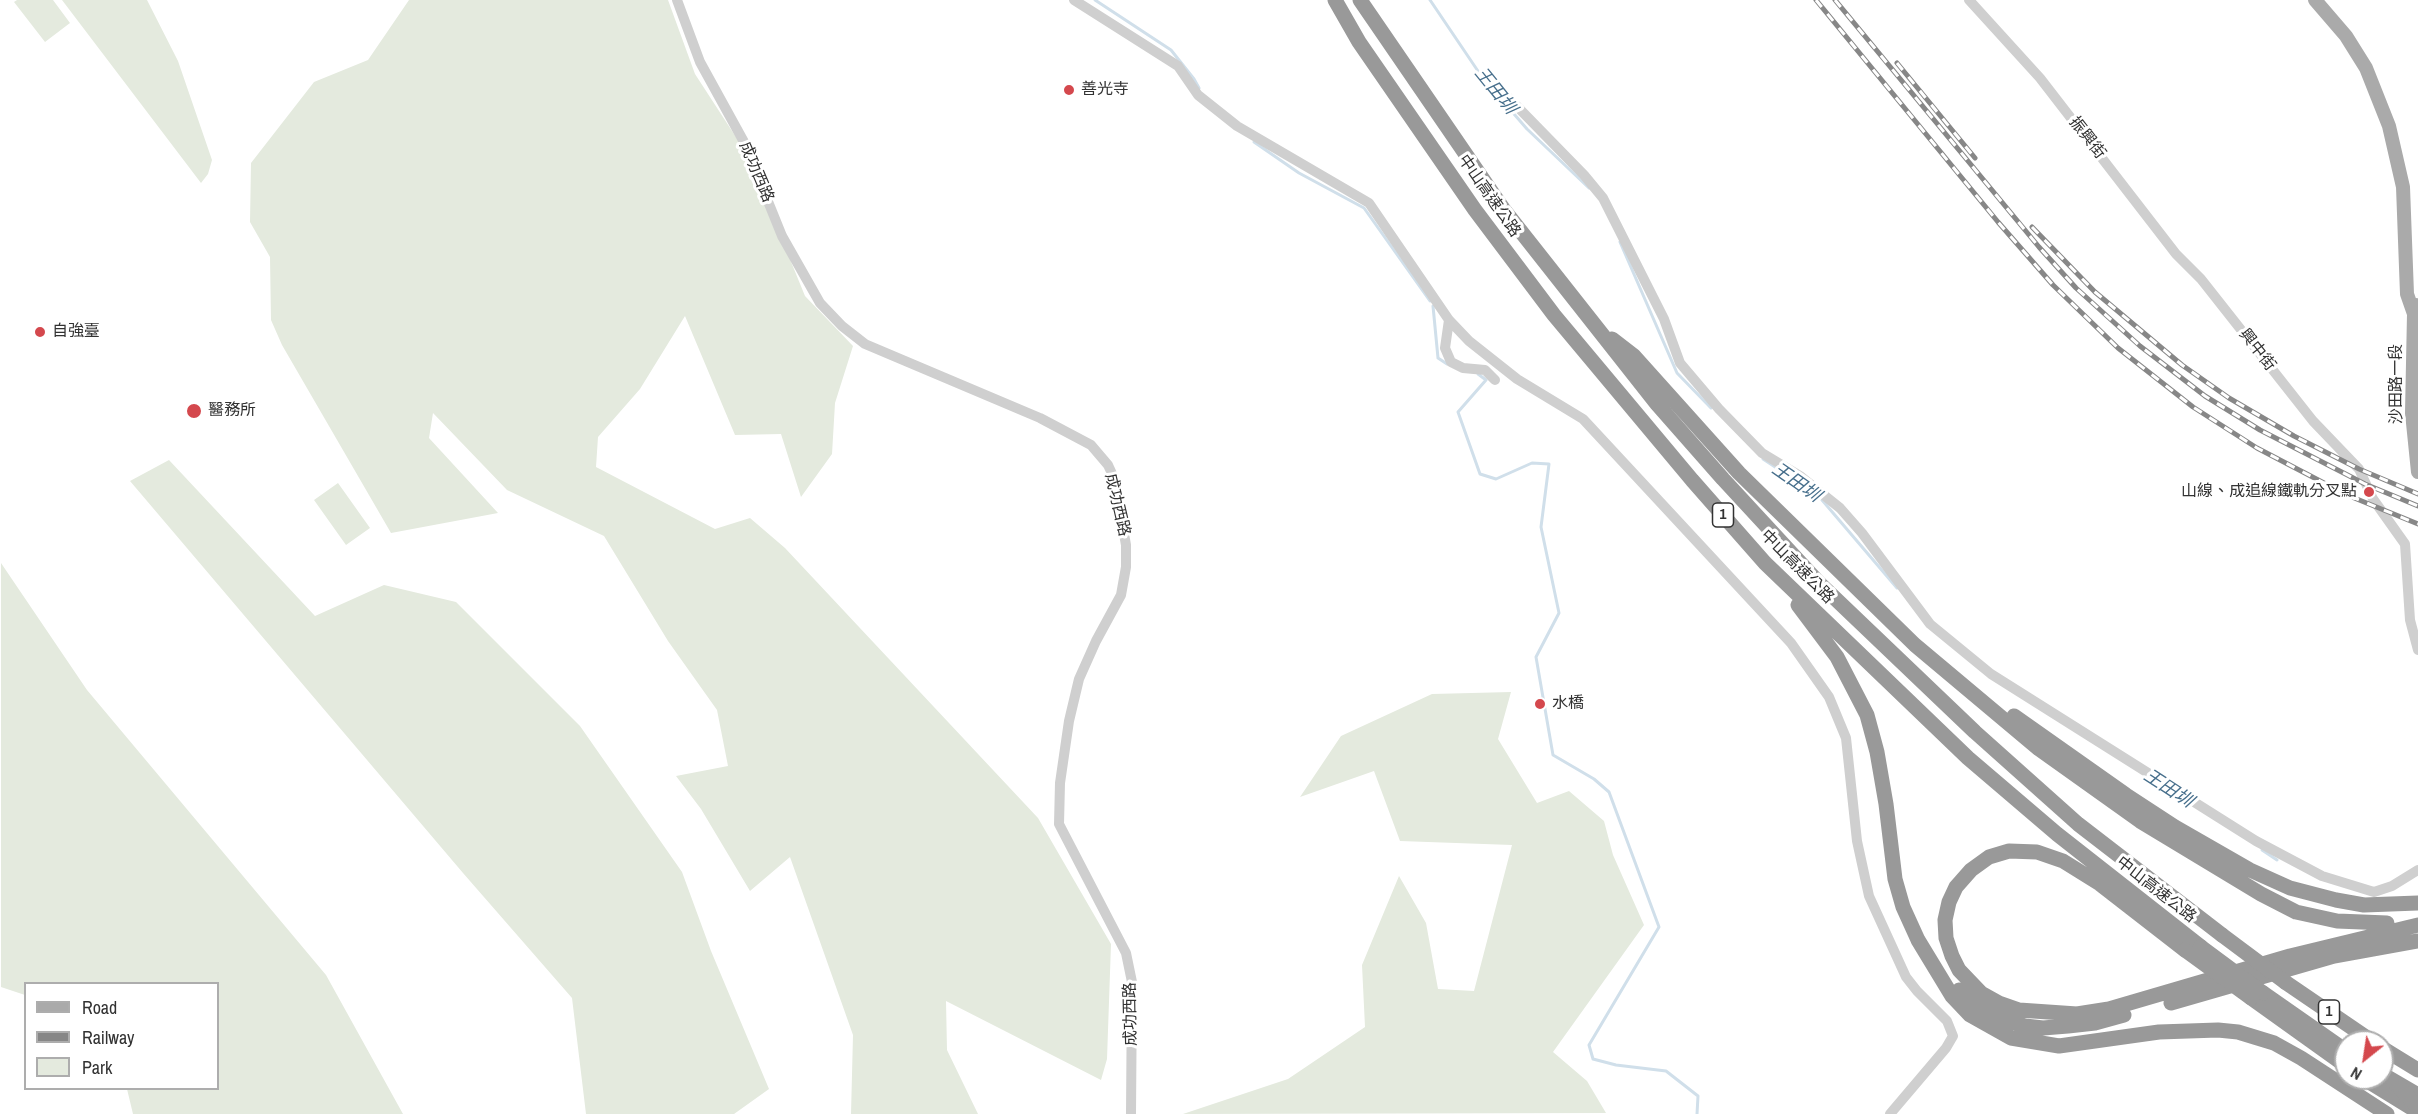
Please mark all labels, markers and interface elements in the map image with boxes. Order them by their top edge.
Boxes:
water label: 王田圳 [1470,63,1520,119]
place label: 善光寺 [1081,80,1129,100]
marker: 善光寺 [1062,83,1076,97]
street label: 振興街 [2065,113,2109,163]
street label: 成功西路 [735,139,777,205]
street label: 中山高速公路 [1454,151,1524,241]
place label: 自強臺 [52,322,100,342]
marker: 自強臺 [33,325,47,339]
street label: 興中街 [2235,325,2279,375]
street label: 沙田路一段 [2387,344,2407,424]
place label: 醫務所 [208,401,256,421]
marker: 醫務所 [185,402,203,420]
water label: 王田圳 [1768,459,1824,507]
street label: 成功西路 [1100,472,1134,538]
place label: 山線、成追線鐵軌分叉點 [2181,482,2357,502]
marker: 山線、成追線鐵軌分叉點 [2362,485,2376,499]
road number: 1 [1712,503,1734,527]
street label: 中山高速公路 [1756,526,1838,608]
place label: 水橋 [1552,694,1584,714]
marker: 水橋 [1533,697,1547,711]
water label: 王田圳 [2139,765,2197,813]
street label: 中山高速公路 [2112,853,2200,927]
legend [24,982,219,1090]
street label: 成功西路 [1121,982,1141,1046]
text: Road [82,995,117,1020]
road number: 1 [2318,1000,2340,1024]
text: Railway [82,1025,135,1050]
north arrow [2334,1030,2394,1090]
text: Park [82,1055,112,1080]
text: N [2346,1062,2366,1086]

